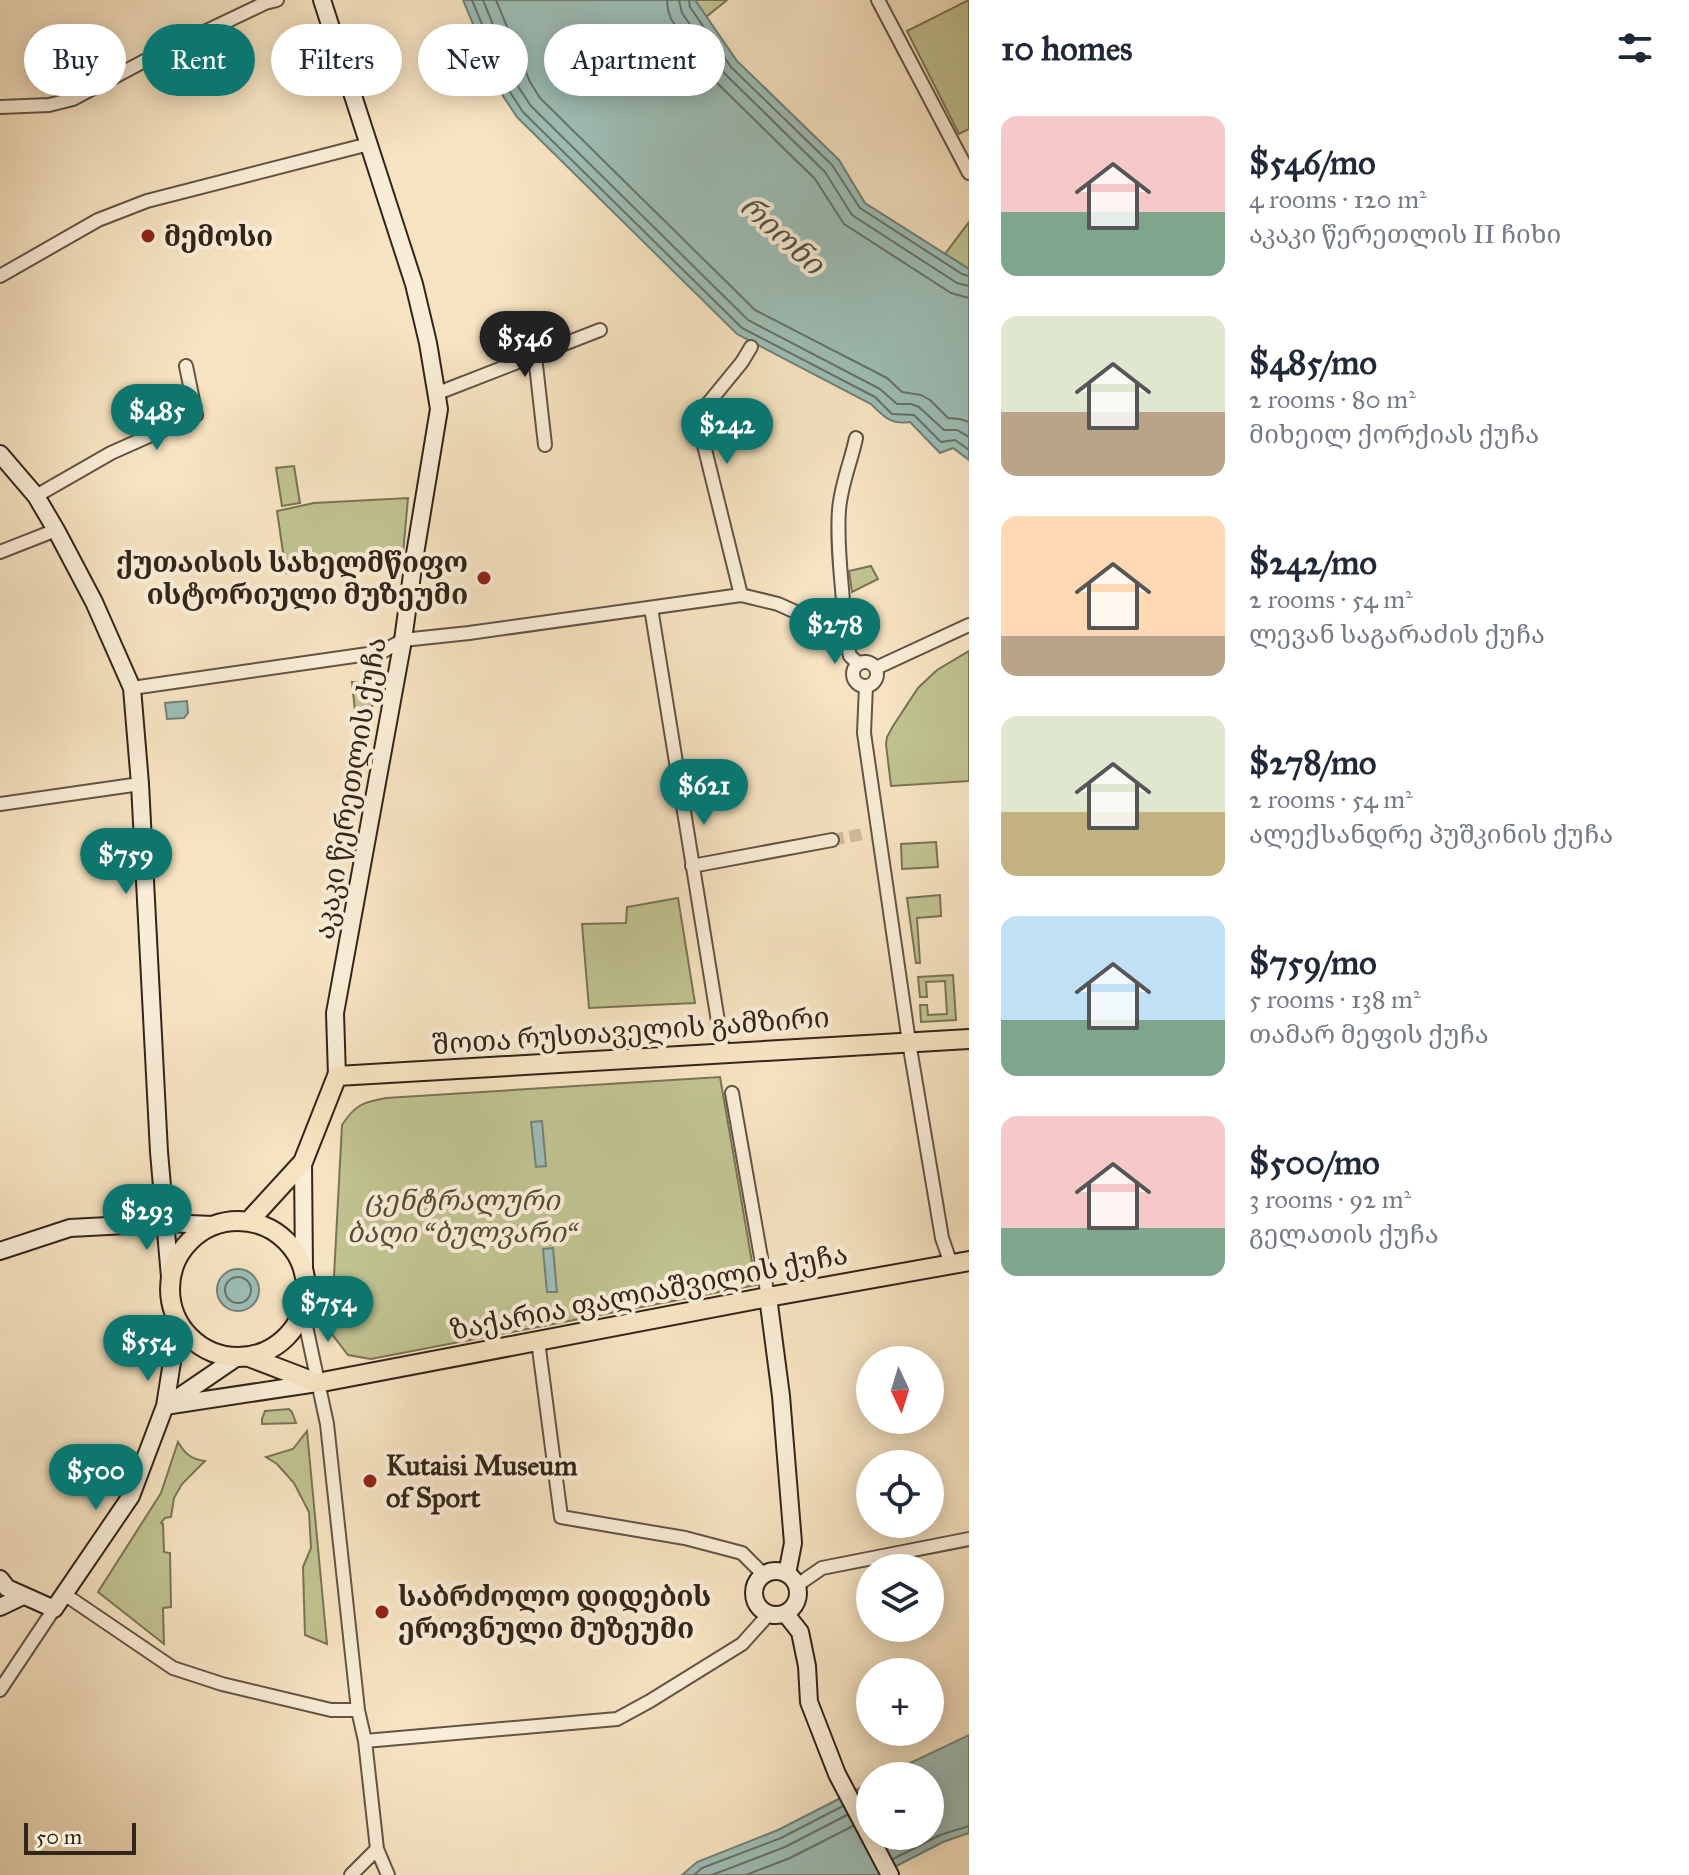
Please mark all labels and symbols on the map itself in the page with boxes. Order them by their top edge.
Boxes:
water label: რიონი [733,188,833,283]
place label: მემოსი [164,219,273,254]
marker: მემოსი [139,227,157,245]
pin: $546 [478,311,572,379]
pin: $485 [110,384,204,452]
pin: $242 [680,398,774,466]
place label: ქუთაისის სახელმწიფო ისტორიული მუზეუმი [116,545,468,612]
marker: ქუთაისის სახელმწიფო ისტორიული მუზეუმი [475,569,493,587]
pin: $278 [788,598,882,666]
street label: აკაკი წერეთლის ქუჩა [306,634,394,942]
pin: $621 [657,759,751,827]
pin: $759 [79,828,173,896]
street label: შოთა რუსთაველის გამზირი [431,1000,831,1062]
park label: ცენტრალური ბაღი “ბულვარი“ [347,1183,580,1250]
pin: $293 [100,1184,194,1252]
street label: ზაქარია ფალიაშვილის ქუჩა [448,1236,850,1348]
pin: $754 [281,1276,375,1344]
pin: $554 [101,1315,195,1383]
north arrow [856,1346,944,1434]
pin: $500 [49,1444,143,1512]
place label: Kutaisi Museum of Sport [386,1448,578,1515]
marker: Kutaisi Museum of Sport [361,1472,379,1490]
place label: საბრძოლო დიდების ეროვნული მუზეუმი [398,1579,711,1646]
marker: საბრძოლო დიდების ეროვნული მუზეუმი [373,1603,391,1621]
scale bar [24,1819,136,1855]

